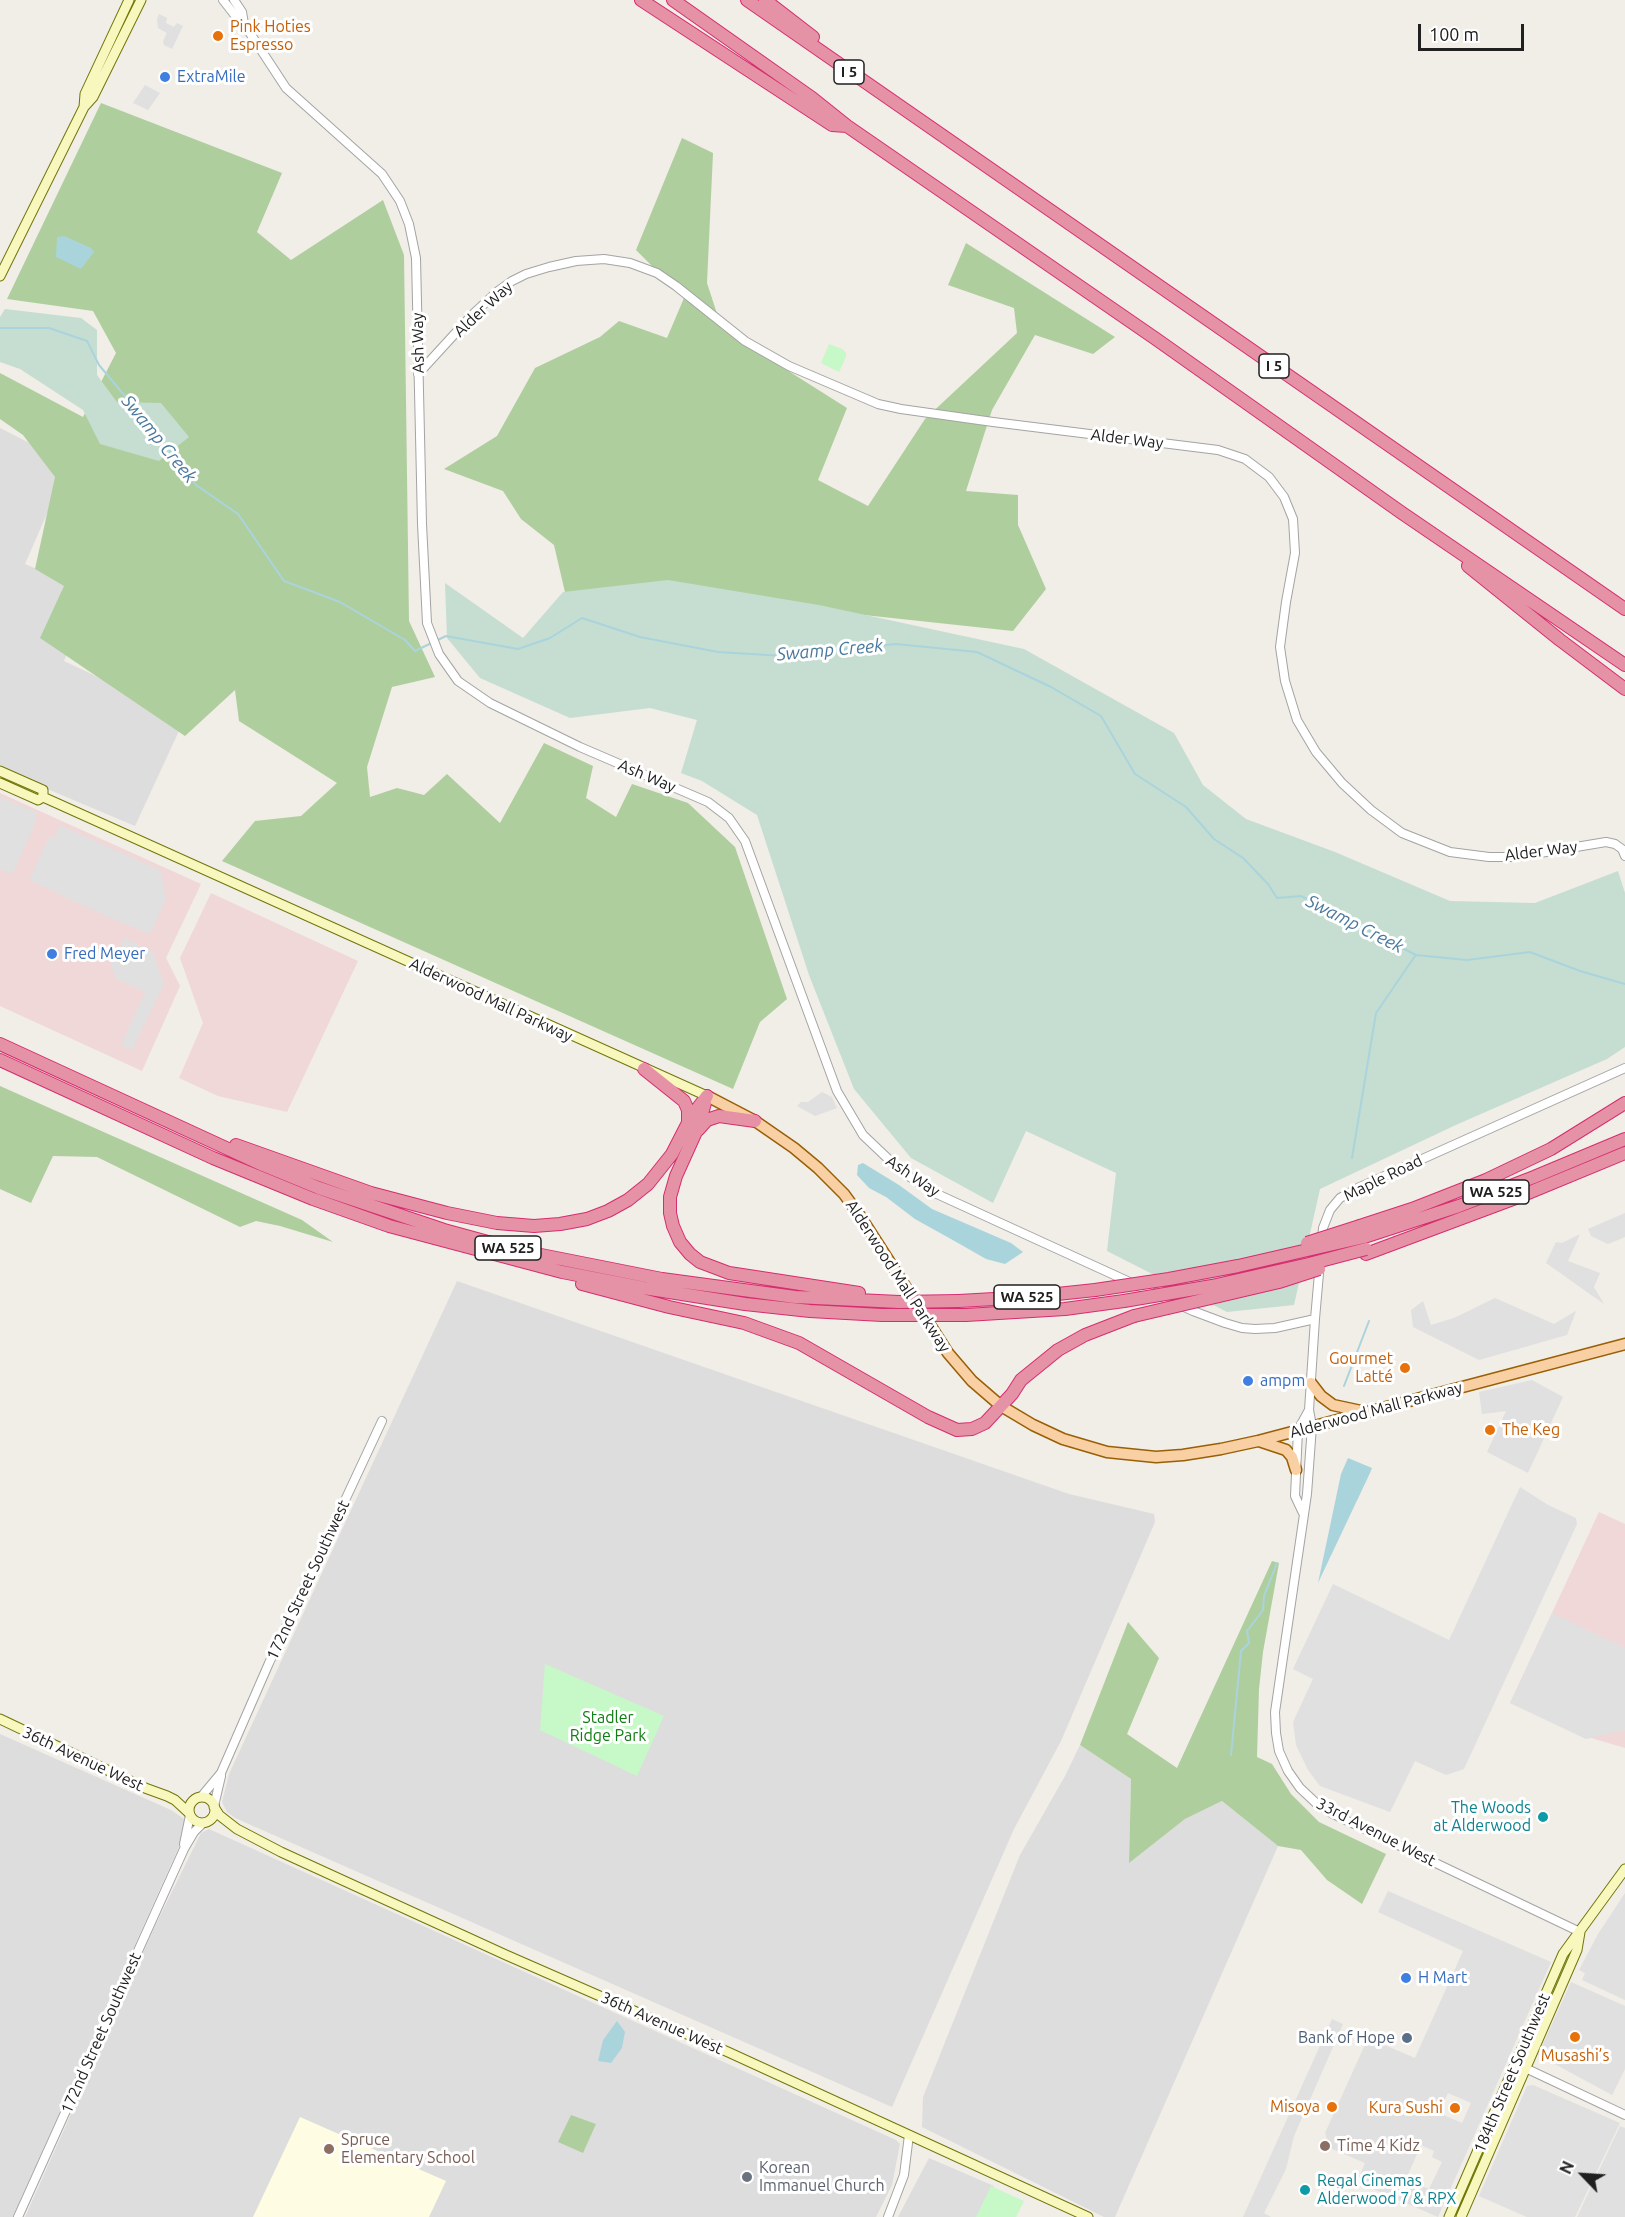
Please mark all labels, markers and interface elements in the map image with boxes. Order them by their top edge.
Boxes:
scale bar [1421,12,1528,50]
place label: Pink Hoties Espresso [230,17,311,55]
text: 100 m [1429,24,1479,44]
marker: Pink Hoties Espresso [211,29,225,43]
road number: I 5 [834,60,864,84]
place label: ExtraMile [177,67,246,87]
marker: ExtraMile [158,70,172,84]
street label: Alder Way [450,277,516,341]
street label: Ash Way [408,312,428,374]
road number: I 5 [1259,354,1289,378]
water label: Swamp Creek [117,391,201,487]
street label: Alder Way [1090,425,1164,453]
water label: Swamp Creek [776,635,884,665]
street label: Ash Way [615,755,679,797]
street label: Alder Way [1504,837,1578,865]
water label: Swamp Creek [1303,890,1407,958]
place label: Fred Meyer [64,944,145,964]
marker: Fred Meyer [45,947,59,961]
street label: Alderwood Mall Parkway [406,954,576,1046]
street label: Ash Way [882,1151,944,1201]
street label: Maple Road [1341,1151,1425,1205]
road number: WA 525 [1463,1180,1529,1204]
street label: Alderwood Mall Parkway [842,1196,954,1356]
road number: WA 525 [475,1236,541,1260]
road number: WA 525 [994,1285,1060,1309]
place label: Gourmet Latté [1329,1349,1393,1387]
marker: Gourmet Latté [1398,1361,1412,1375]
place label: ampm [1260,1371,1305,1391]
marker: ampm [1241,1374,1255,1388]
street label: Alderwood Mall Parkway [1288,1378,1464,1442]
place label: The Keg [1502,1420,1560,1440]
marker: The Keg [1483,1423,1497,1437]
street label: 172nd Street Southwest [262,1497,354,1663]
park label: Stadler Ridge Park [570,1708,646,1746]
street label: 36th Avenue West [19,1723,147,1795]
street label: 33rd Avenue West [1313,1794,1439,1870]
place label: The Woods at Alderwood [1433,1798,1531,1836]
marker: The Woods at Alderwood [1536,1810,1550,1824]
street label: 172nd Street Southwest [57,1949,145,2117]
place label: H Mart [1418,1968,1467,1988]
marker: H Mart [1399,1971,1413,1985]
street label: 36th Avenue West [598,1988,726,2058]
street label: 184th Street Southwest [1470,1990,1554,2156]
place label: Bank of Hope [1298,2028,1395,2048]
marker: Musashi’s [1568,2030,1582,2044]
marker: Bank of Hope [1400,2031,1414,2045]
place label: Musashi’s [1541,2046,1609,2066]
place label: Misoya [1270,2097,1320,2117]
place label: Kura Sushi [1369,2098,1443,2118]
marker: Misoya [1325,2100,1339,2114]
marker: Kura Sushi [1448,2101,1462,2115]
place label: Spruce Elementary School [341,2130,475,2168]
place label: Time 4 Kidz [1337,2136,1420,2156]
marker: Time 4 Kidz [1318,2139,1332,2153]
marker: Spruce Elementary School [322,2142,336,2156]
north arrow [1553,2145,1613,2205]
place label: Korean Immanuel Church [759,2158,885,2196]
text: N [1556,2158,1577,2177]
marker: Korean Immanuel Church [740,2170,754,2184]
place label: Regal Cinemas Alderwood 7 & RPX [1317,2171,1456,2209]
marker: Regal Cinemas Alderwood 7 & RPX [1298,2183,1312,2197]

